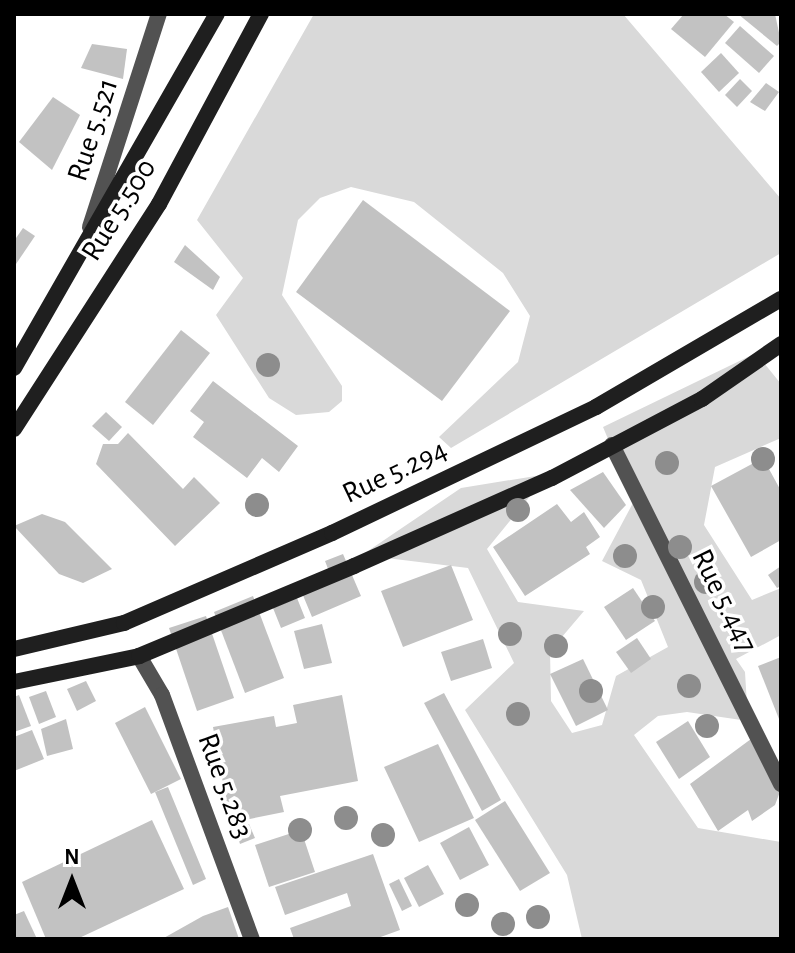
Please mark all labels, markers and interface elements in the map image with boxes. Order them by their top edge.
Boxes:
street label: Rue 5.521 [60,74,126,186]
street label: Rue 5.500 [74,152,164,268]
street label: Rue 5.294 [337,432,453,512]
street label: Rue 5.447 [684,543,764,659]
street label: Rue 5.283 [189,728,261,844]
north arrow [32,841,112,921]
text: N [64,846,80,868]

